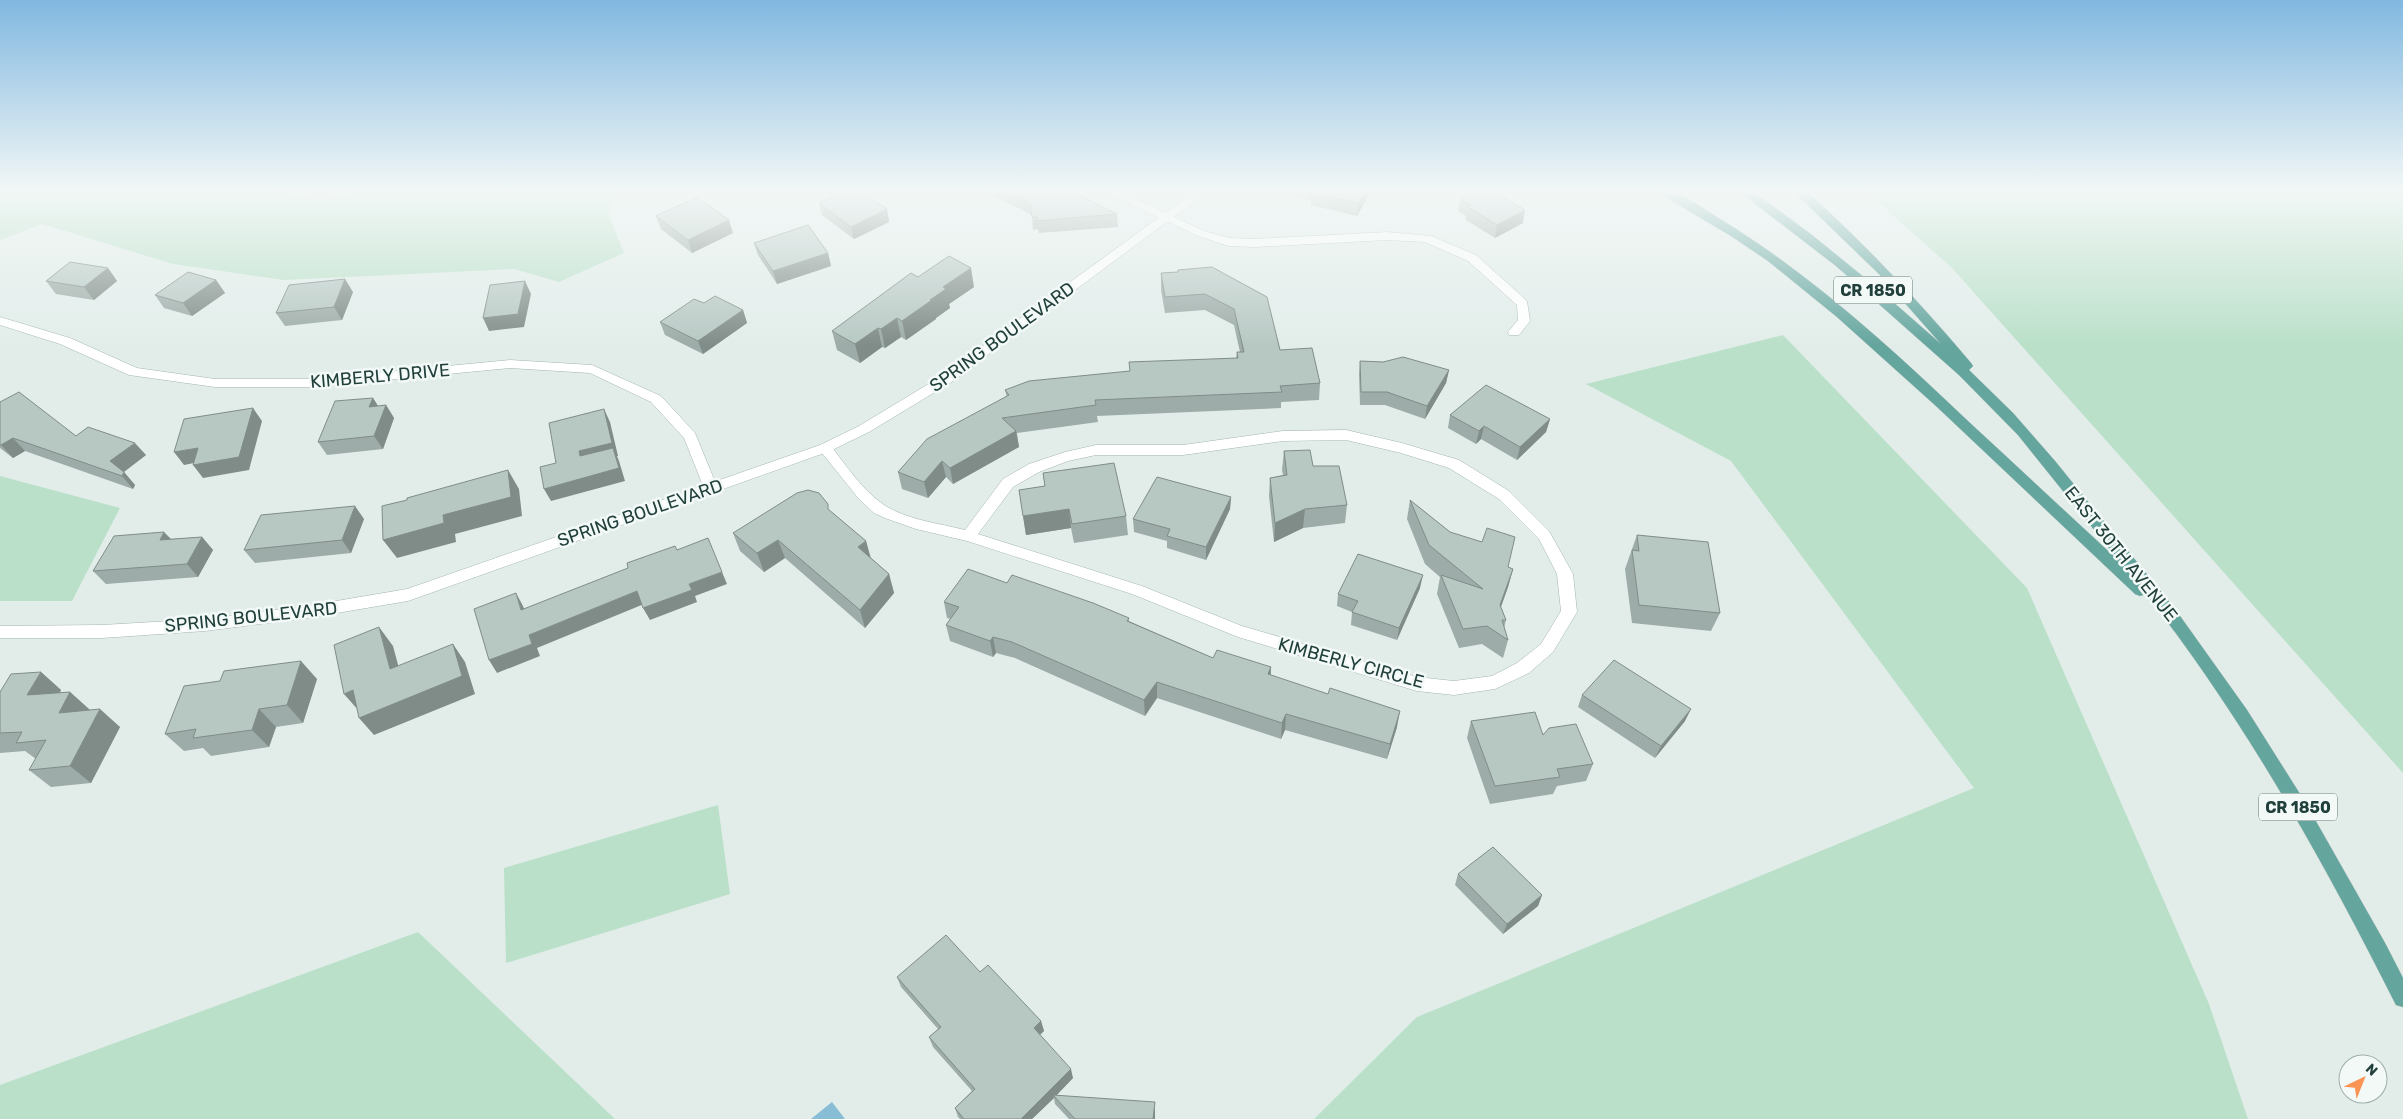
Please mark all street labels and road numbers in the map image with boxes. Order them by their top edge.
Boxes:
road number: CR 1850 [1834,276,1912,304]
street label: SPRING BOULEVARD [925,277,1079,397]
street label: KIMBERLY DRIVE [309,359,451,393]
street label: SPRING BOULEVARD [554,474,726,552]
street label: EAST 30TH AVENUE [2060,482,2182,626]
street label: SPRING BOULEVARD [164,597,338,637]
street label: KIMBERLY CIRCLE [1276,633,1426,693]
road number: CR 1850 [2259,794,2337,820]

